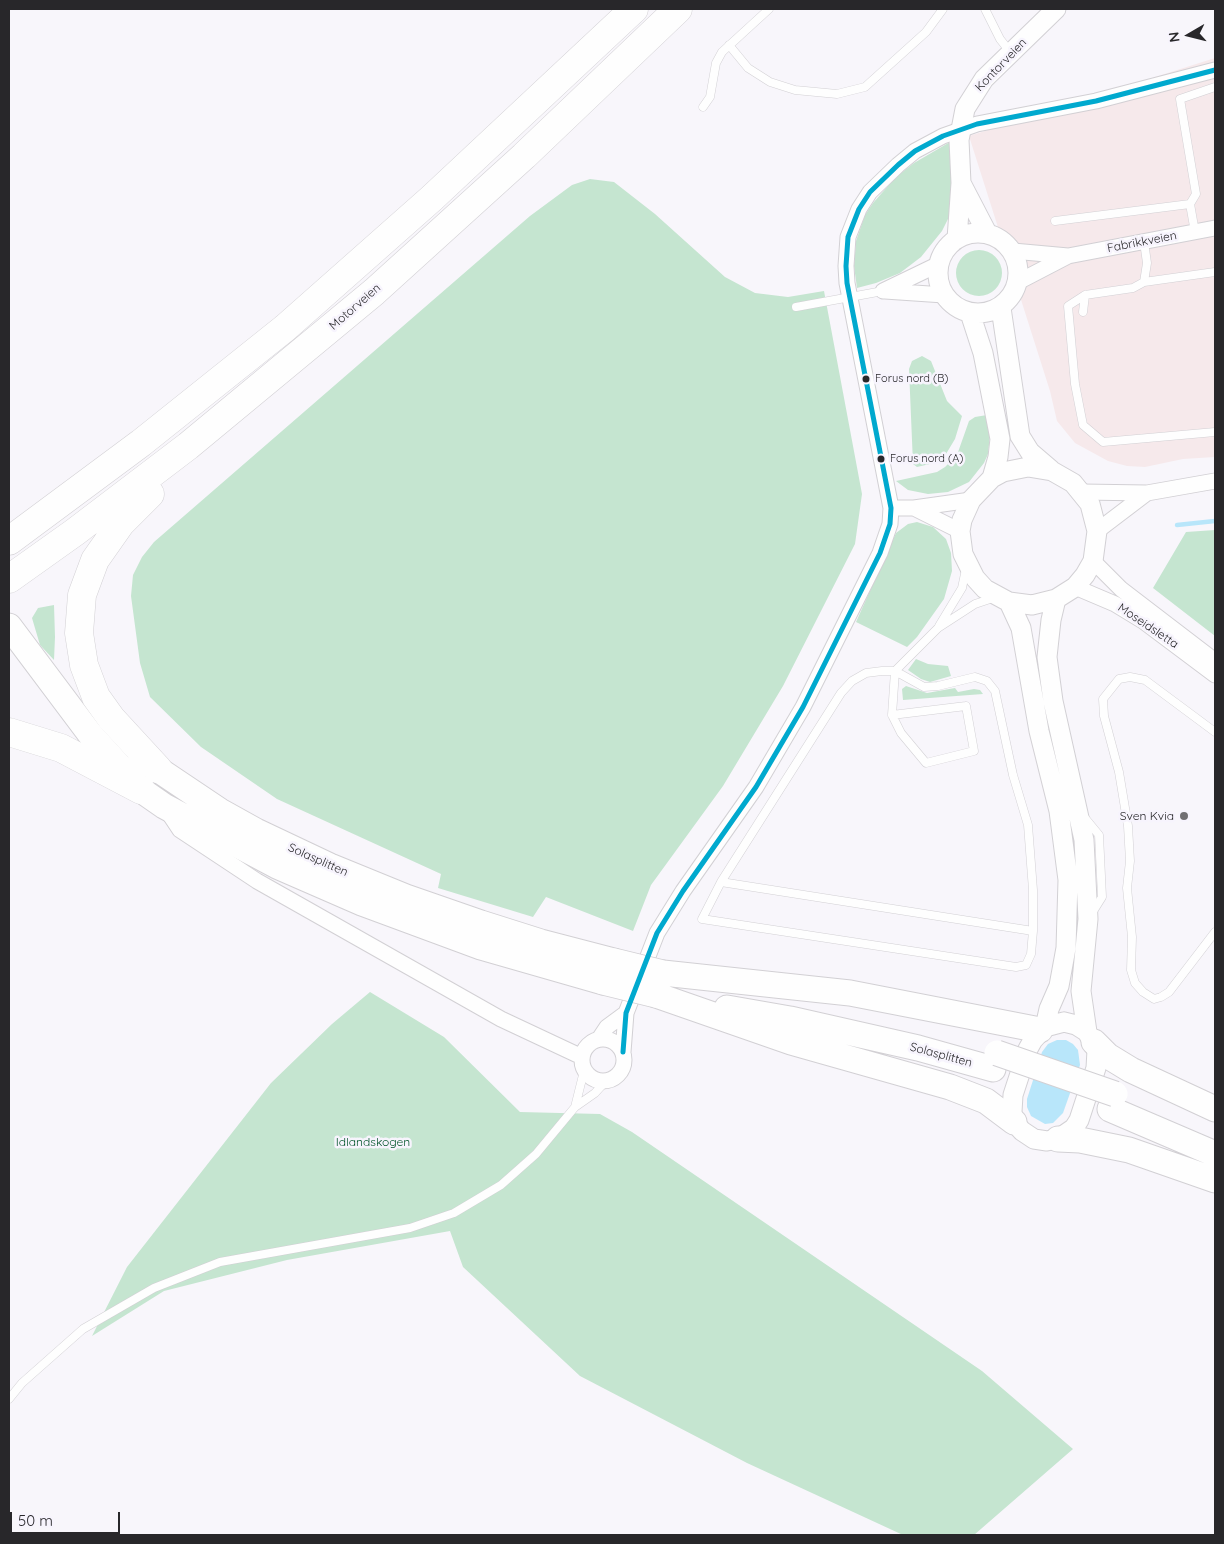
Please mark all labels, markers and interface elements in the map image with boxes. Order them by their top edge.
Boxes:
north arrow [1164,10,1214,60]
text: N [1165,31,1184,43]
street label: Kontorveien [972,36,1030,94]
street label: Fabrikkveien [1106,228,1178,256]
street label: Motorveien [327,281,383,333]
place label: Forus nord (B) [875,372,948,386]
marker: Forus nord (B) [861,374,871,384]
place label: Forus nord (A) [890,452,963,466]
marker: Forus nord (A) [876,454,886,464]
street label: Moseidsletta [1115,600,1181,652]
place label: Sven Kvia [1120,809,1174,823]
marker: Sven Kvia [1178,810,1190,822]
street label: Solasplitten [286,840,350,880]
street label: Solasplitten [908,1040,974,1070]
park label: Idlandskogen [336,1135,410,1149]
scale bar [12,1502,122,1534]
text: 50 m [18,1511,53,1530]

